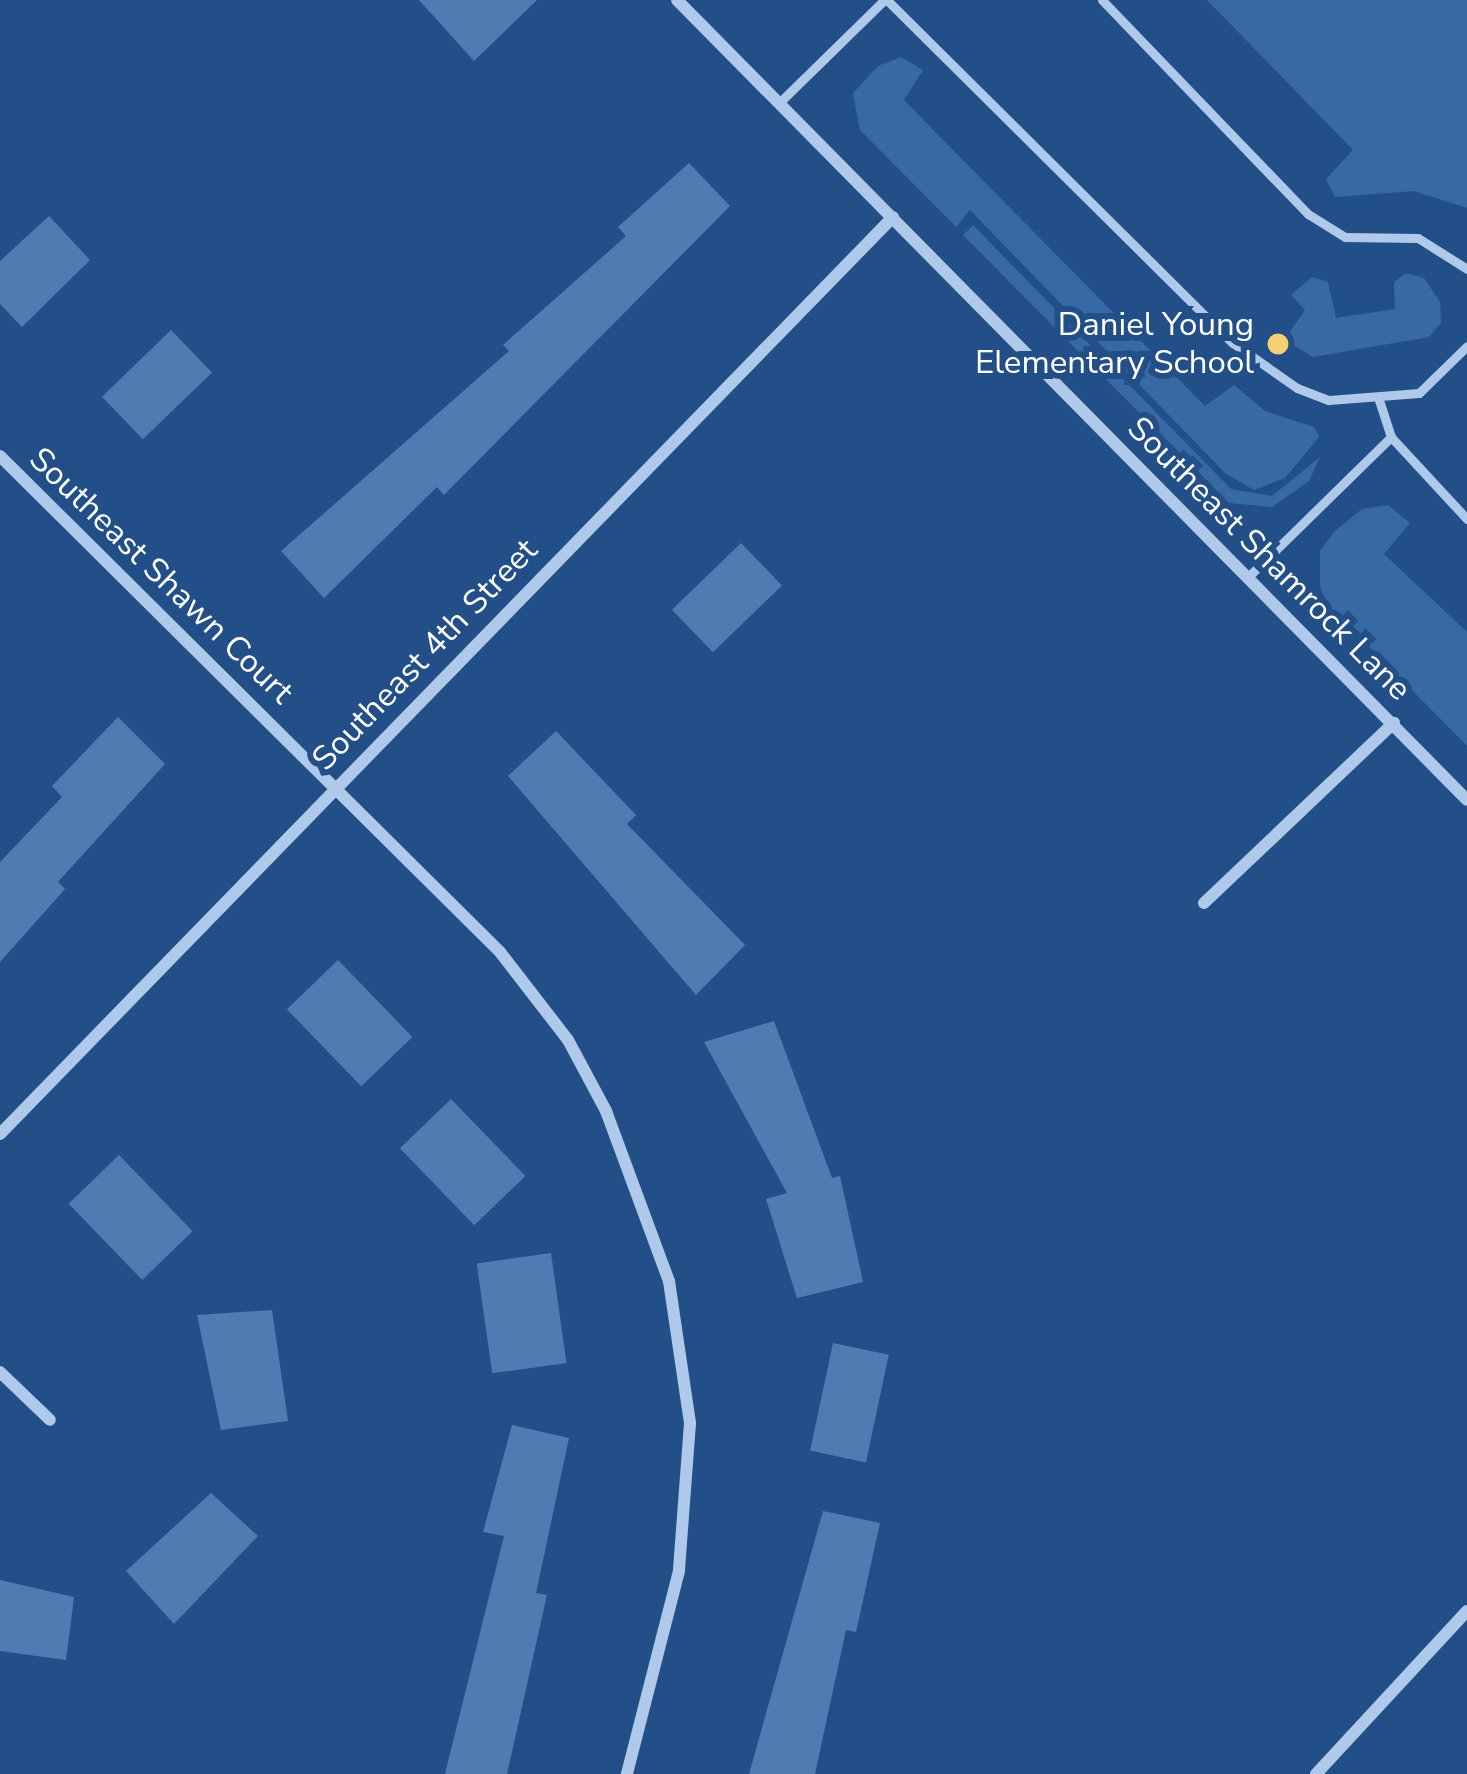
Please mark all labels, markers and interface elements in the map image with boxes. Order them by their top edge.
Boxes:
place label: Daniel Young Elementary School [975,305,1254,383]
marker: Daniel Young Elementary School [1265,331,1291,357]
street label: Southeast Shamrock Lane [1119,409,1419,709]
street label: Southeast Shawn Court [21,440,301,712]
street label: Southeast 4th Street [304,531,546,779]

